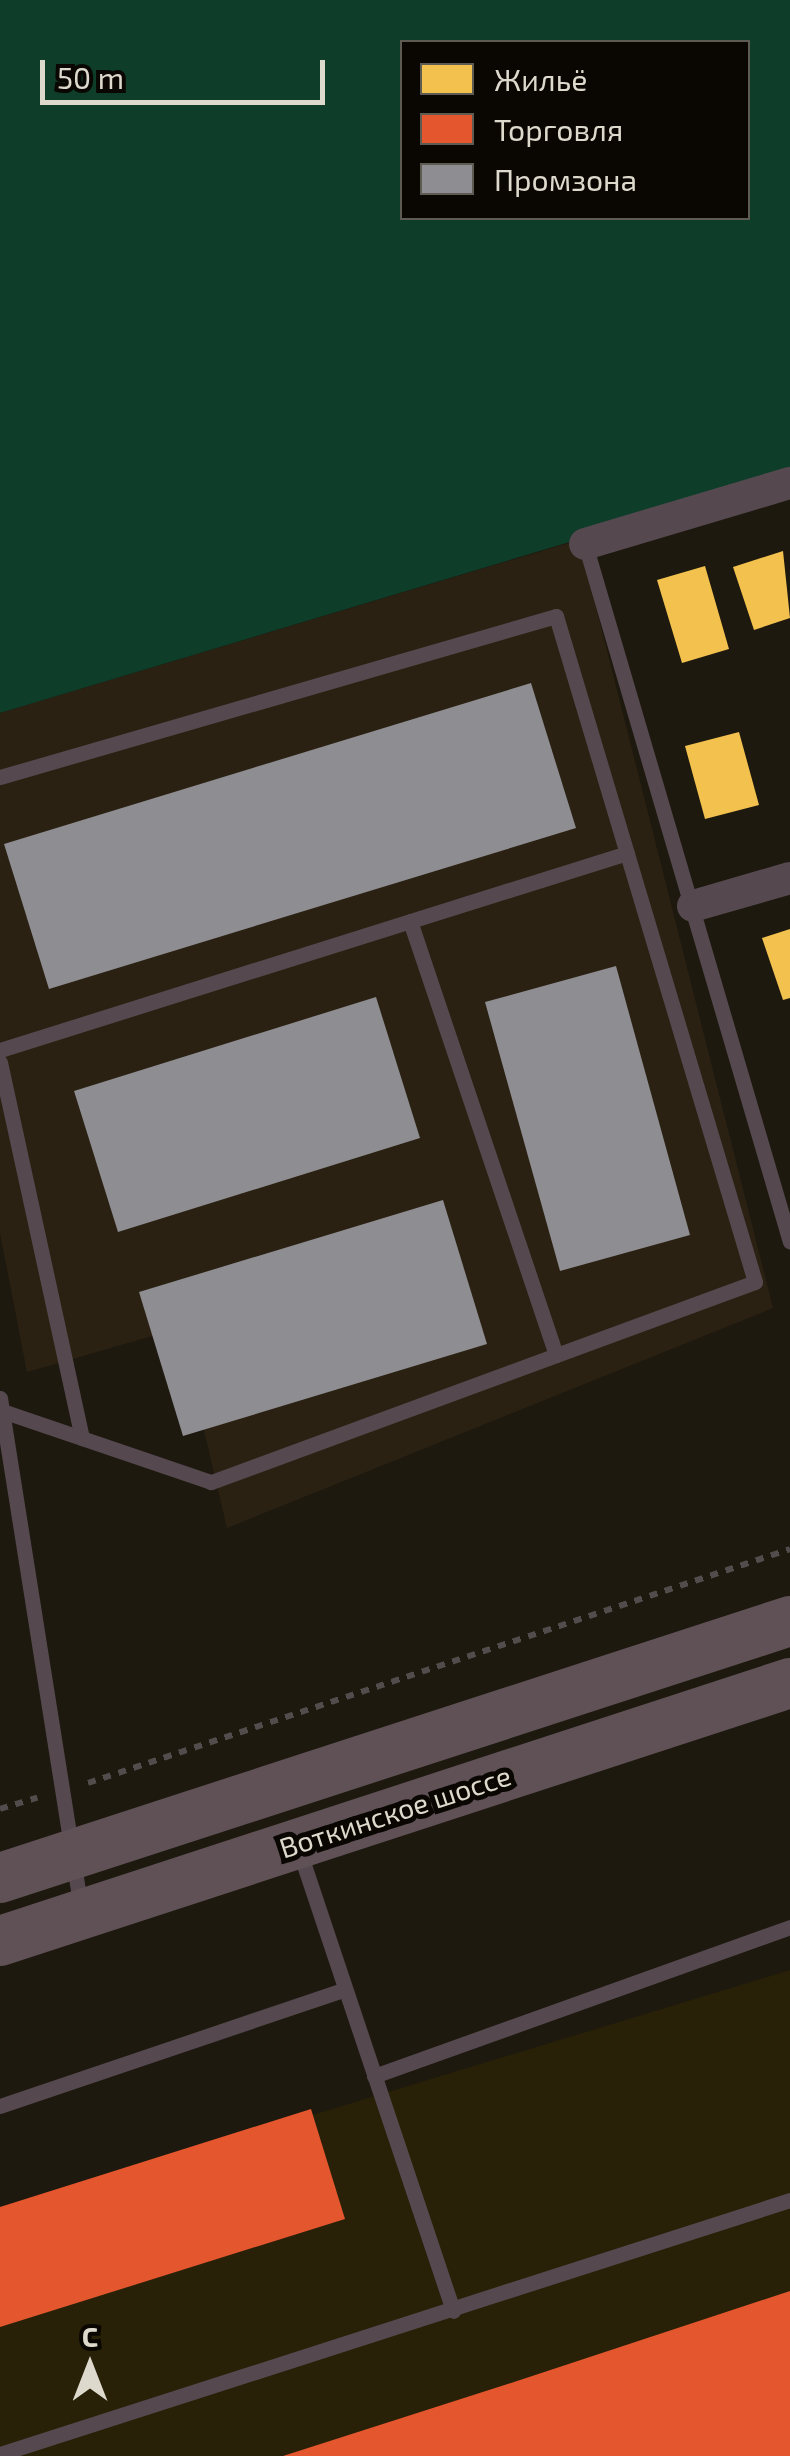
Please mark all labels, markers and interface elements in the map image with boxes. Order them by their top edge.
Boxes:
scale bar [45,40,330,102]
legend [400,40,750,220]
text: 50 m [57,59,124,95]
text: Жильё [494,61,587,97]
text: Торговля [494,111,623,147]
text: Промзона [494,161,637,197]
street label: Воткинское шоссе [275,1758,515,1864]
north arrow [40,2316,140,2416]
text: С [82,2319,98,2353]

